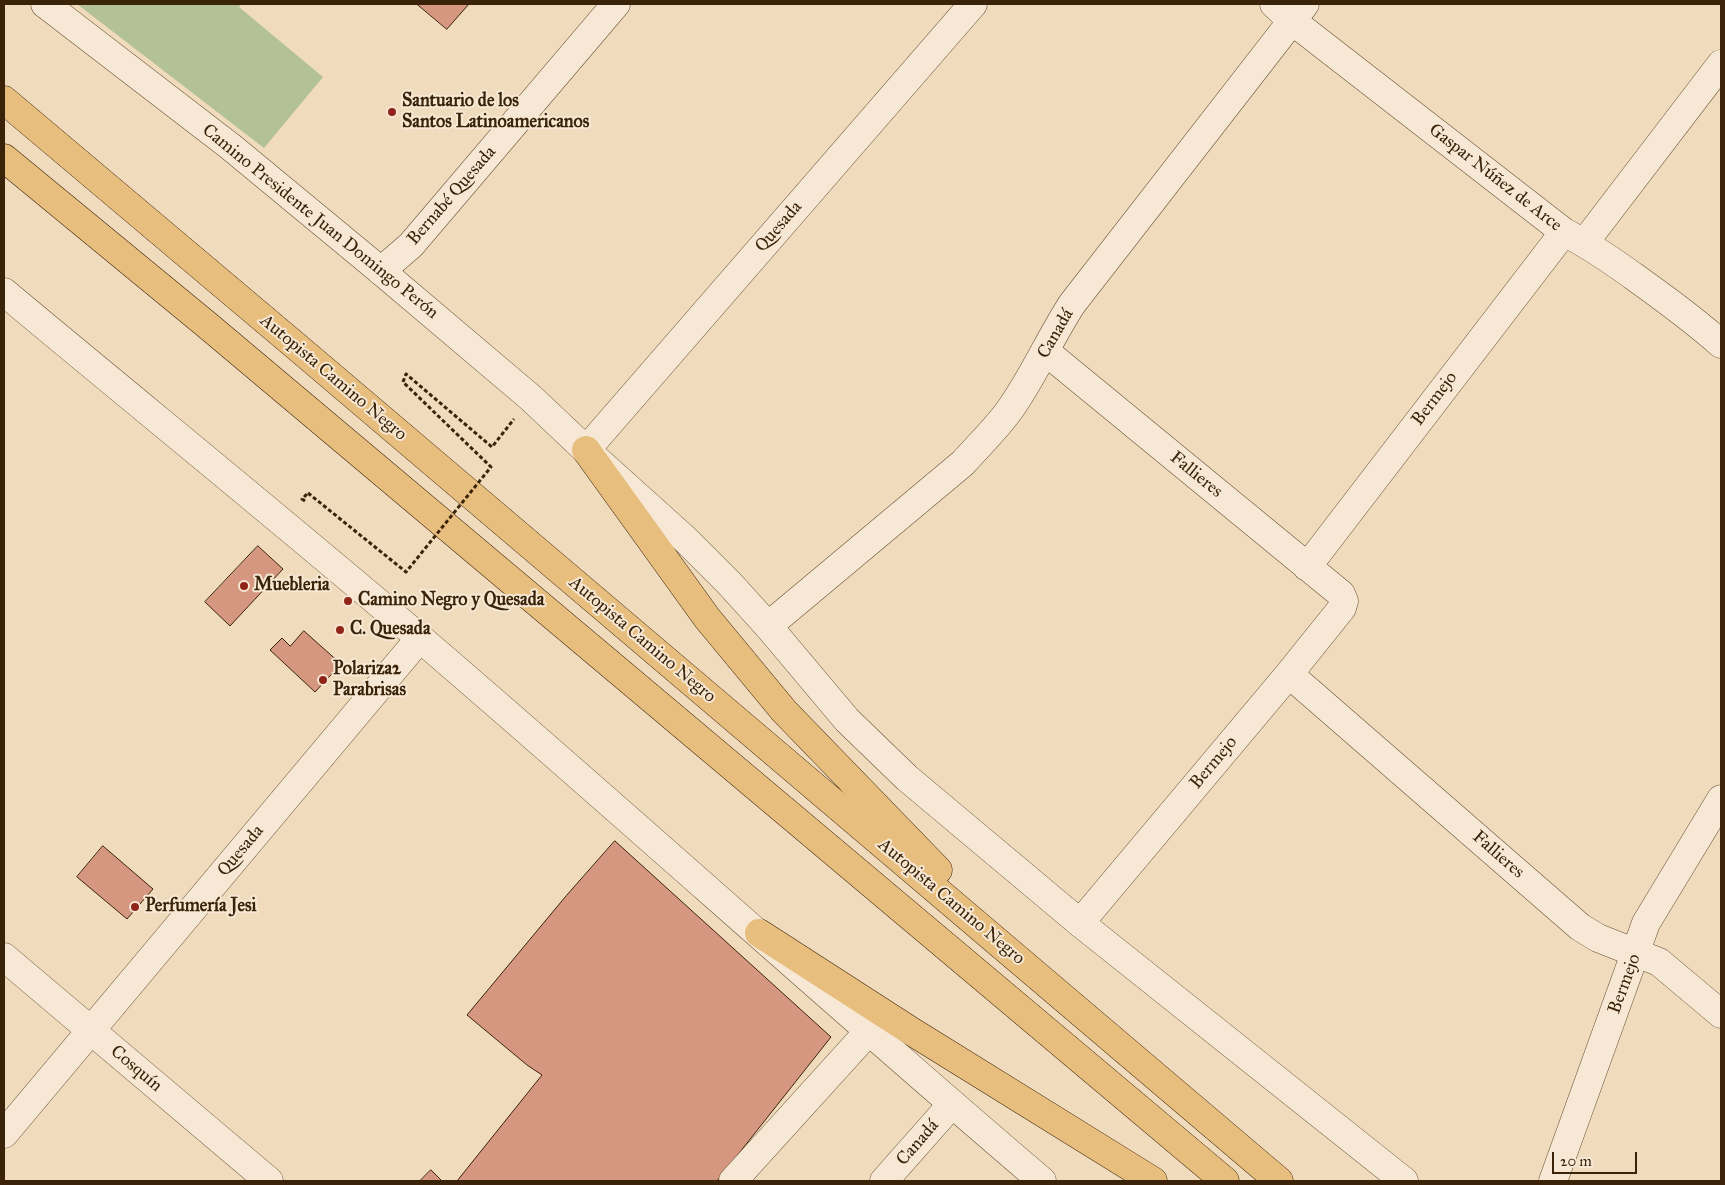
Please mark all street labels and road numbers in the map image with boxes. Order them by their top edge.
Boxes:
street label: Gaspar Núñez de Arce [1424,119,1566,237]
street label: Camino Presidente Juan Domingo Perón [197,120,443,324]
street label: Bernabé Quesada [403,142,501,250]
street label: Quesada [751,197,807,257]
street label: Canadá [1033,305,1079,363]
street label: Autopista Camino Negro [255,310,411,446]
street label: Bermejo [1408,368,1462,430]
street label: Fallieres [1165,447,1227,503]
street label: Autopista Camino Negro [564,572,720,708]
street label: Bermejo [1186,732,1242,794]
street label: Quesada [213,821,269,881]
street label: Fallieres [1468,827,1528,883]
street label: Autopista Camino Negro [873,834,1029,970]
street label: Bermejo [1604,951,1646,1017]
street label: Cosquín [106,1041,166,1097]
street label: Canadá [892,1116,944,1170]

